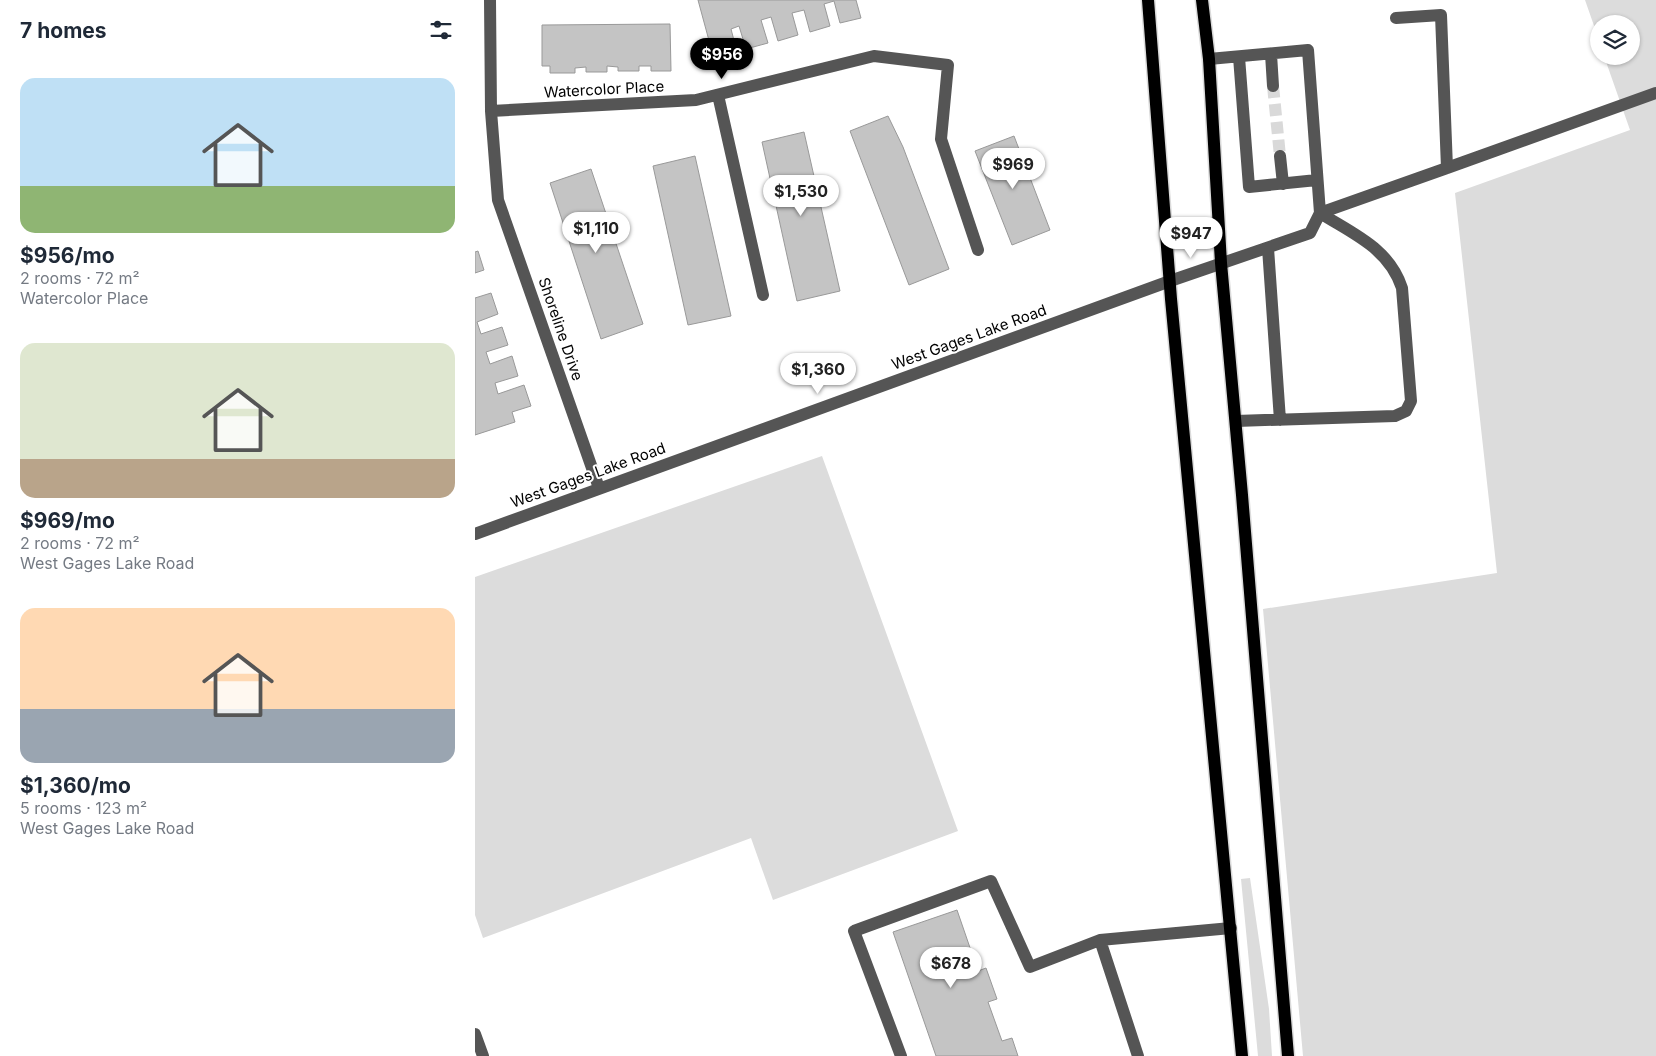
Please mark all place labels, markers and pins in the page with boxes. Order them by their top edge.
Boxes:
pin: $956 [692,38,752,80]
pin: $969 [983,148,1043,190]
pin: $1,530 [760,174,842,217]
pin: $1,110 [555,212,637,254]
pin: $947 [1161,216,1221,259]
pin: $1,360 [777,352,859,395]
pin: $678 [921,946,981,989]

